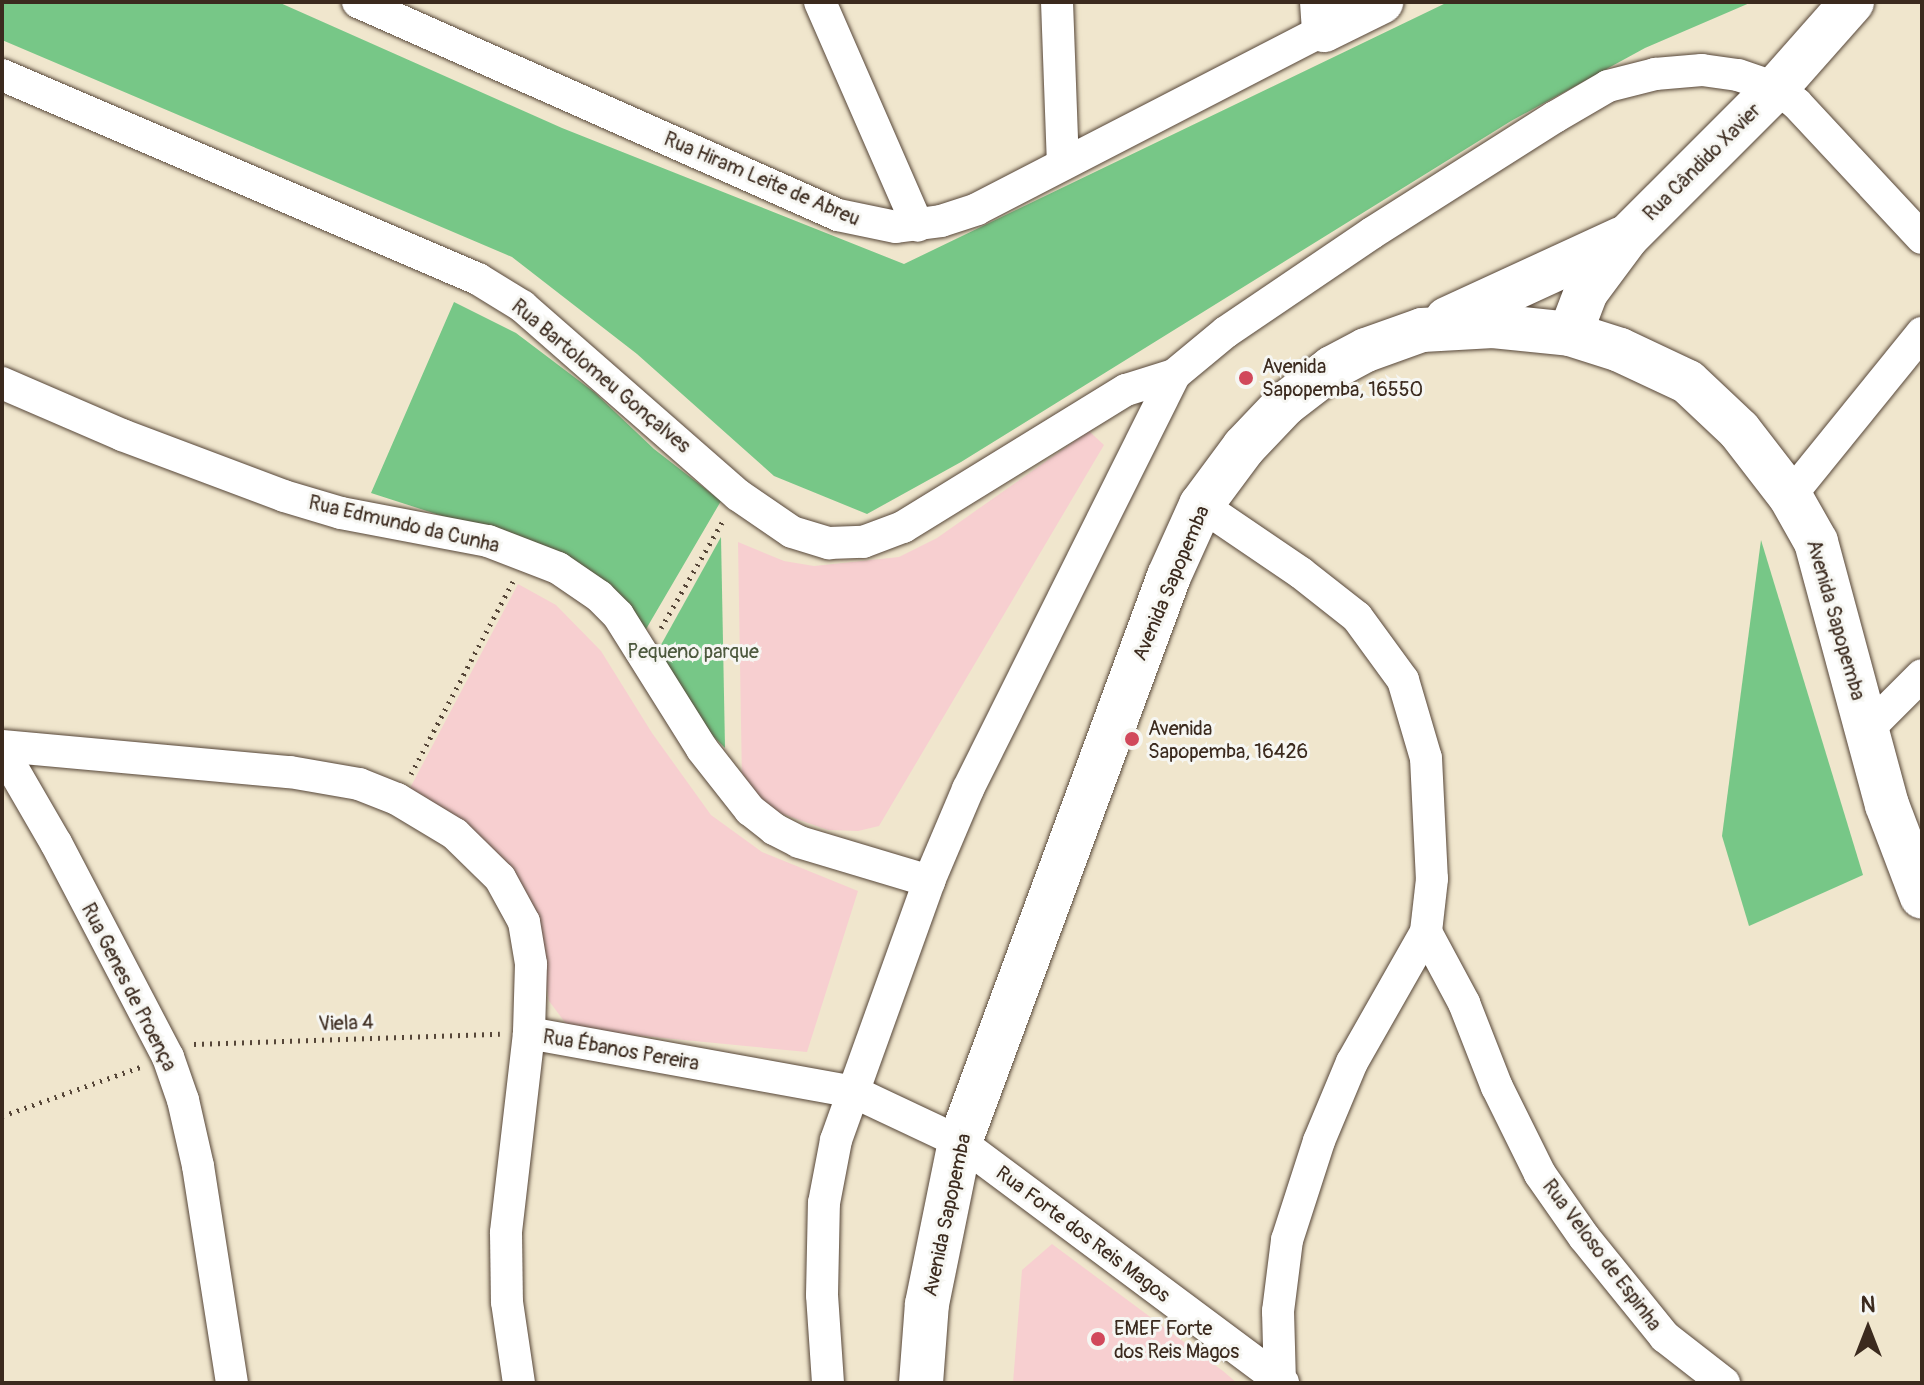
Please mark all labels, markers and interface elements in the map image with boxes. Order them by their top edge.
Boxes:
street label: Rua Cândido Xavier [1638,98,1766,226]
street label: Rua Hiram Leite de Abreu [660,127,864,231]
street label: Rua Bartolomeu Gonçalves [507,294,695,458]
place label: Avenida Sapopemba, 16550 [1262,354,1423,401]
marker: Avenida Sapopemba, 16550 [1237,369,1255,387]
street label: Rua Edmundo da Cunha [306,490,502,558]
street label: Avenida Sapopemba [1128,502,1214,664]
street label: Avenida Sapopemba [1802,537,1870,703]
park label: Pequeno parque [627,639,759,663]
place label: Avenida Sapopemba, 16426 [1148,716,1308,763]
marker: Avenida Sapopemba, 16426 [1123,730,1141,748]
street label: Rua Genes de Proença [76,899,182,1075]
street label: Viela 4 [318,1010,374,1036]
street label: Rua Ébanos Pereira [541,1024,701,1076]
street label: Avenida Sapopemba [918,1131,976,1299]
street label: Rua Forte dos Reis Magos [991,1161,1175,1307]
street label: Rua Veloso de Espinha [1537,1175,1667,1335]
north arrow [1828,1289,1908,1369]
text: N [1861,1291,1875,1319]
place label: EMEF Forte dos Reis Magos [1114,1316,1239,1363]
marker: EMEF Forte dos Reis Magos [1089,1330,1107,1348]

